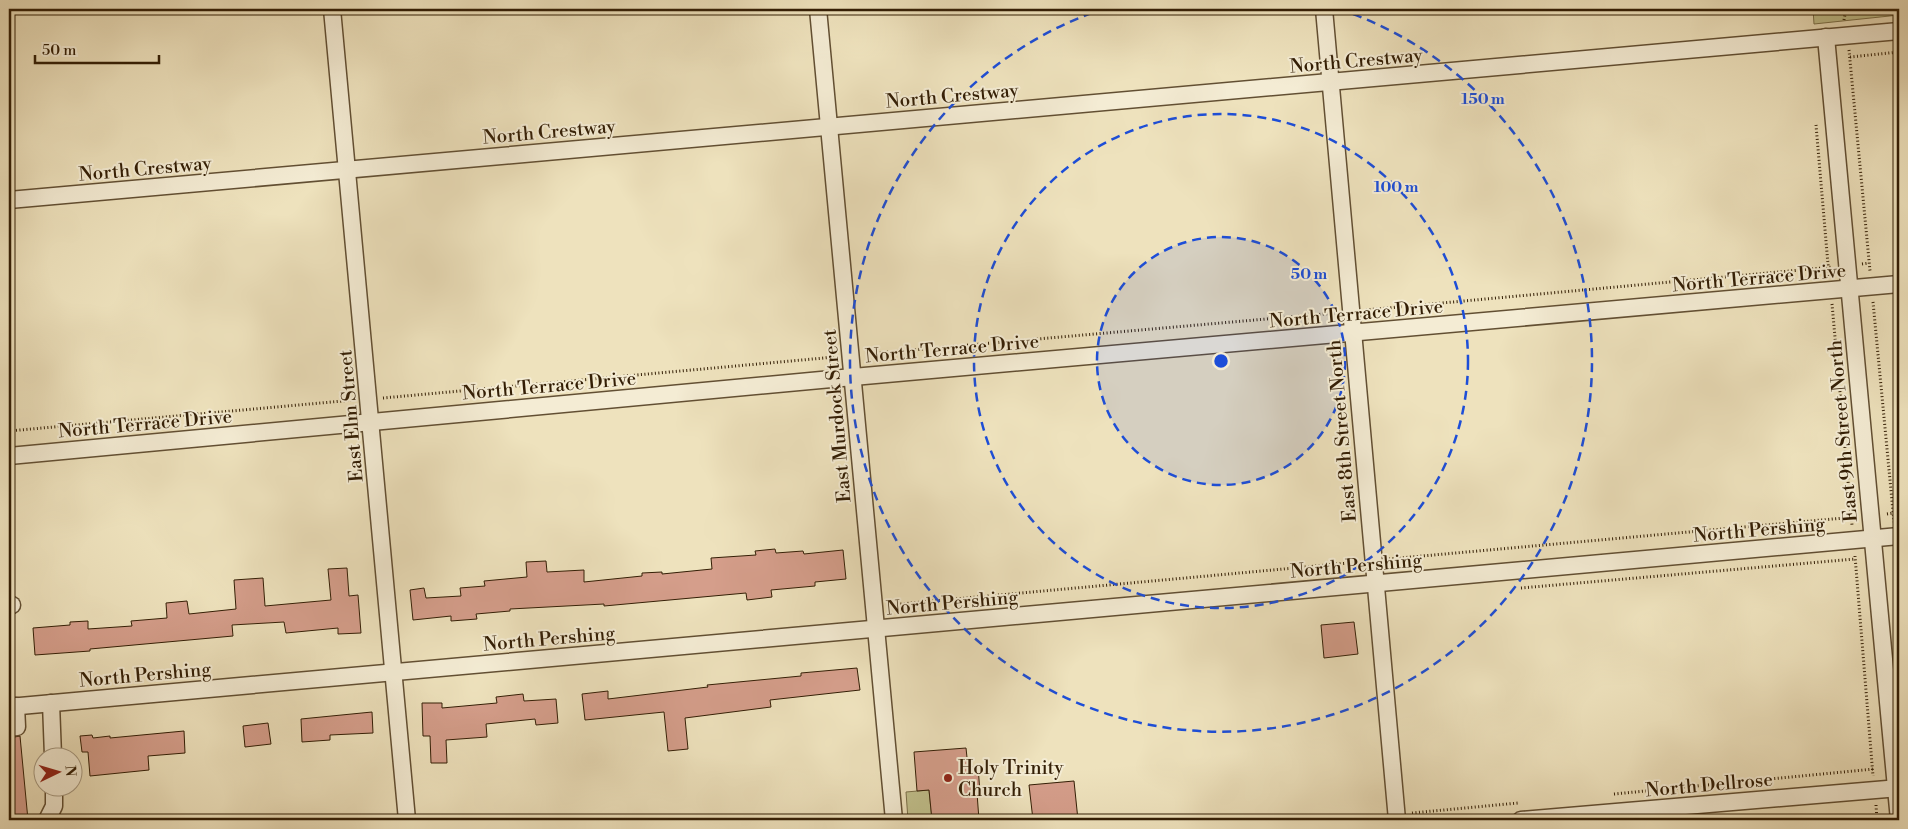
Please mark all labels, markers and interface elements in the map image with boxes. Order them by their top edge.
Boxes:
scale bar [35,32,159,64]
text: 50 m [42,41,76,60]
street label: North Crestway [1289,43,1424,79]
street label: North Crestway [885,78,1020,114]
text: 150 m [1461,90,1505,109]
street label: North Crestway [482,114,617,150]
street label: North Crestway [78,151,213,187]
text: 100 m [1374,178,1419,197]
street label: North Terrace Drive [1671,258,1847,298]
text: 50 m [1291,265,1327,284]
street label: North Terrace Drive [1268,294,1444,334]
street label: East Murdock Street [817,328,857,504]
street label: North Terrace Drive [864,329,1040,369]
street label: East 8th Street North [1322,339,1362,523]
street label: East 9th Street North [1823,339,1863,523]
street label: East Elm Street [333,348,369,483]
centre of rings [1212,352,1230,370]
street label: North Terrace Drive [461,366,637,406]
street label: North Terrace Drive [57,404,233,444]
street label: North Pershing [1692,512,1826,548]
street label: North Pershing [1289,548,1423,584]
street label: North Pershing [885,585,1019,621]
street label: North Pershing [482,621,616,657]
street label: North Pershing [78,657,212,693]
north arrow [32,746,82,796]
place label: Holy Trinity Church [958,756,1064,802]
text: N [61,765,79,777]
street label: North Dellrose [1644,767,1774,803]
marker: Holy Trinity Church [942,772,954,784]

